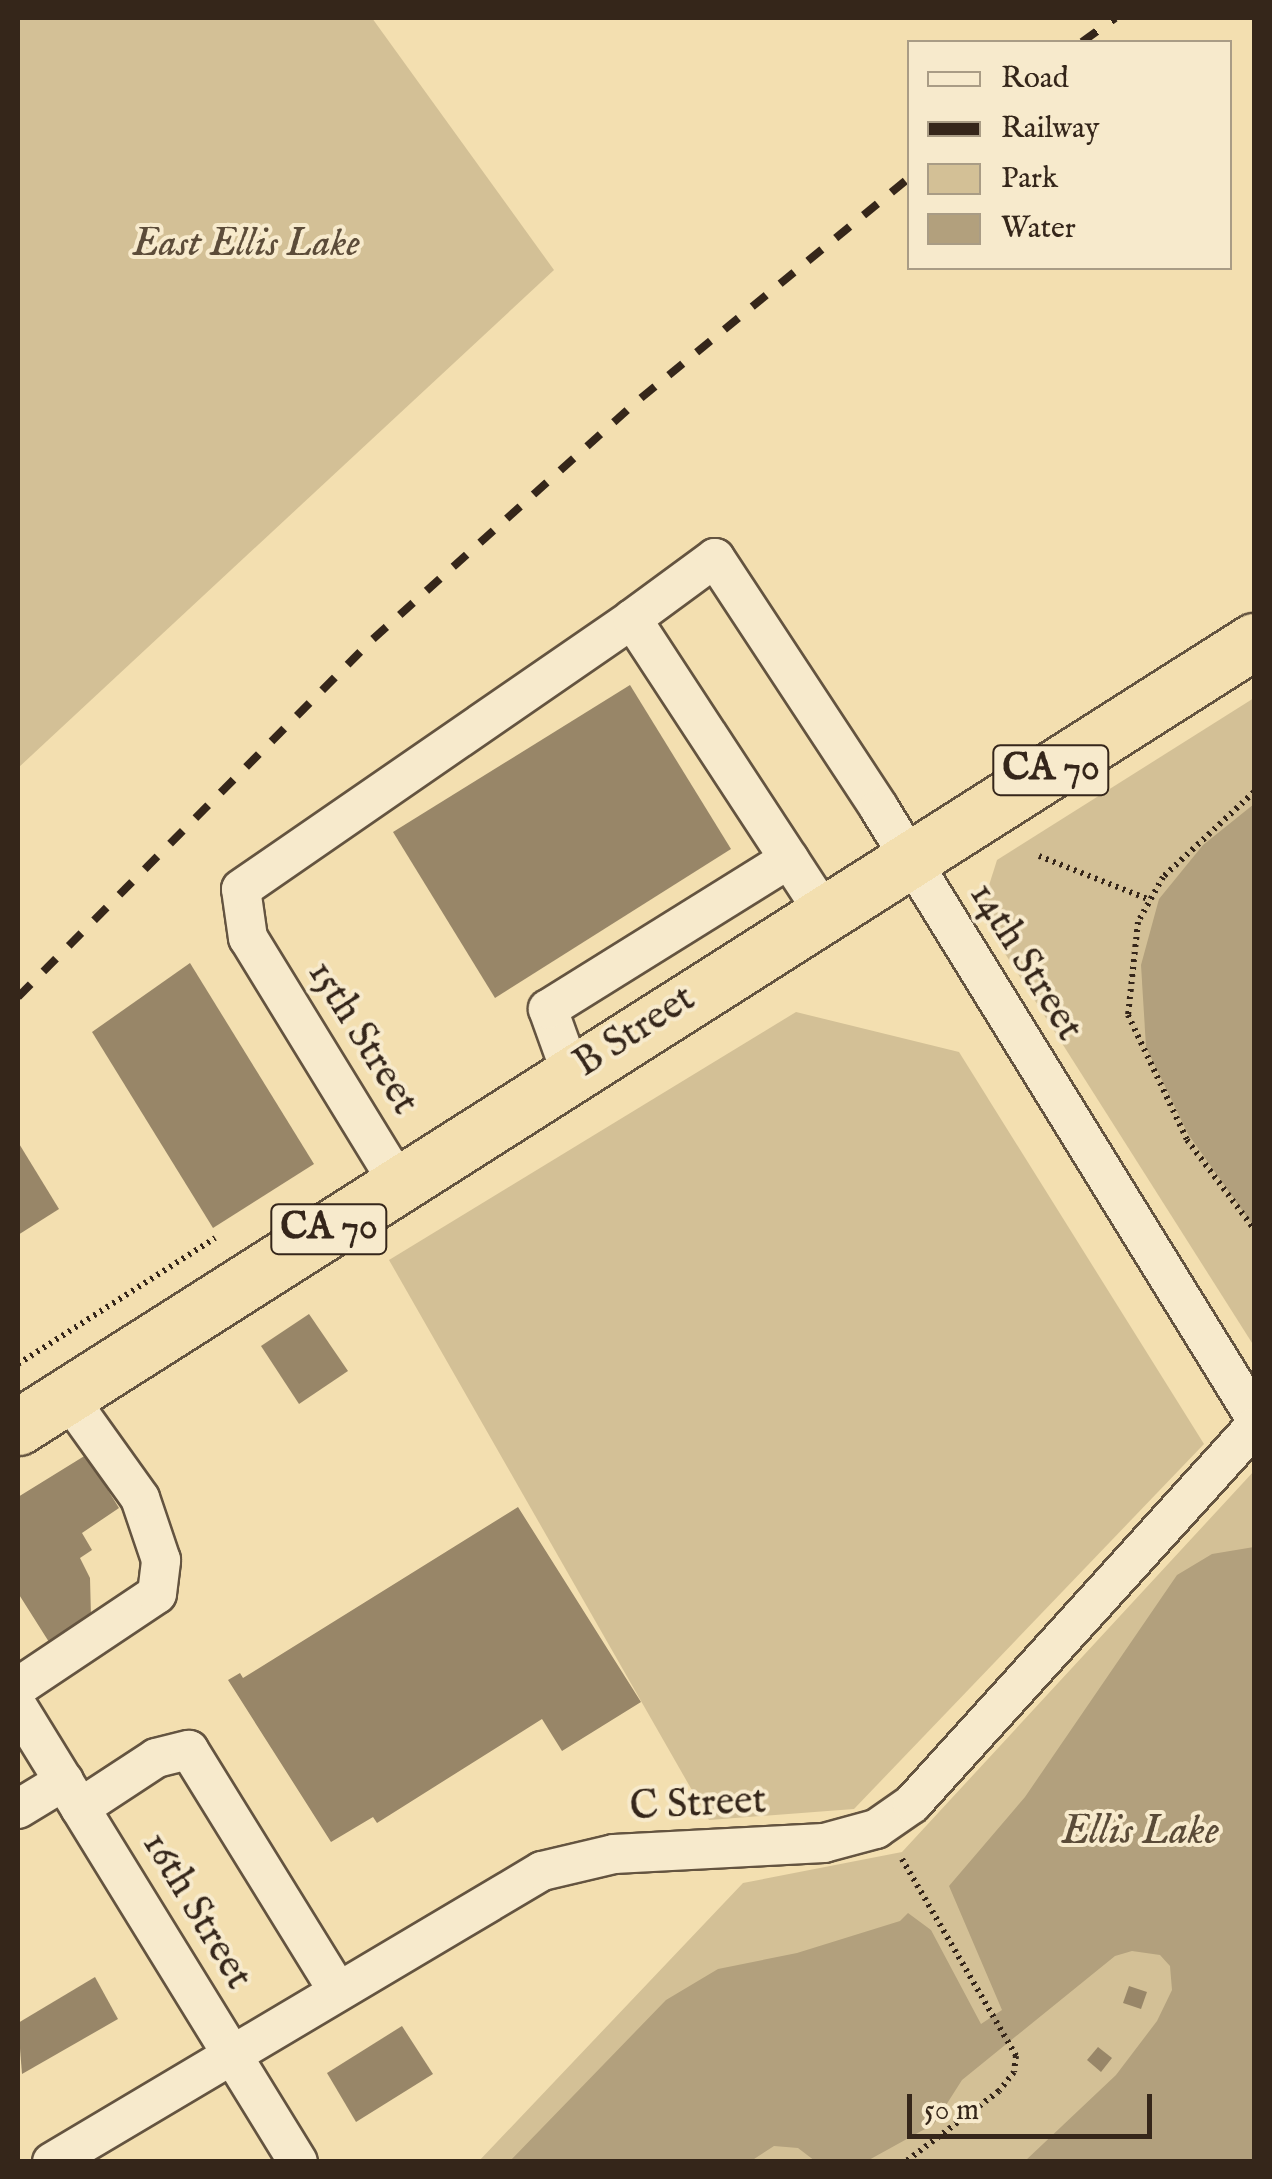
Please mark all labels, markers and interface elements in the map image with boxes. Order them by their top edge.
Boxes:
legend [907,40,1232,270]
text: Road [1001,60,1069,98]
text: Railway [1001,110,1099,148]
text: Park [1001,160,1058,198]
text: Water [1001,210,1076,248]
park label: East Ellis Lake [132,221,360,269]
road number: CA 70 [991,737,1111,803]
street label: 14th Street [958,874,1092,1050]
street label: 15th Street [296,952,428,1124]
street label: B Street [565,975,705,1089]
road number: CA 70 [269,1196,389,1262]
street label: C Street [628,1777,768,1833]
water label: Ellis Lake [1061,1807,1219,1857]
street label: 16th Street [130,1824,262,1998]
scale bar [912,2074,1157,2136]
text: 50 m [924,2092,979,2130]

